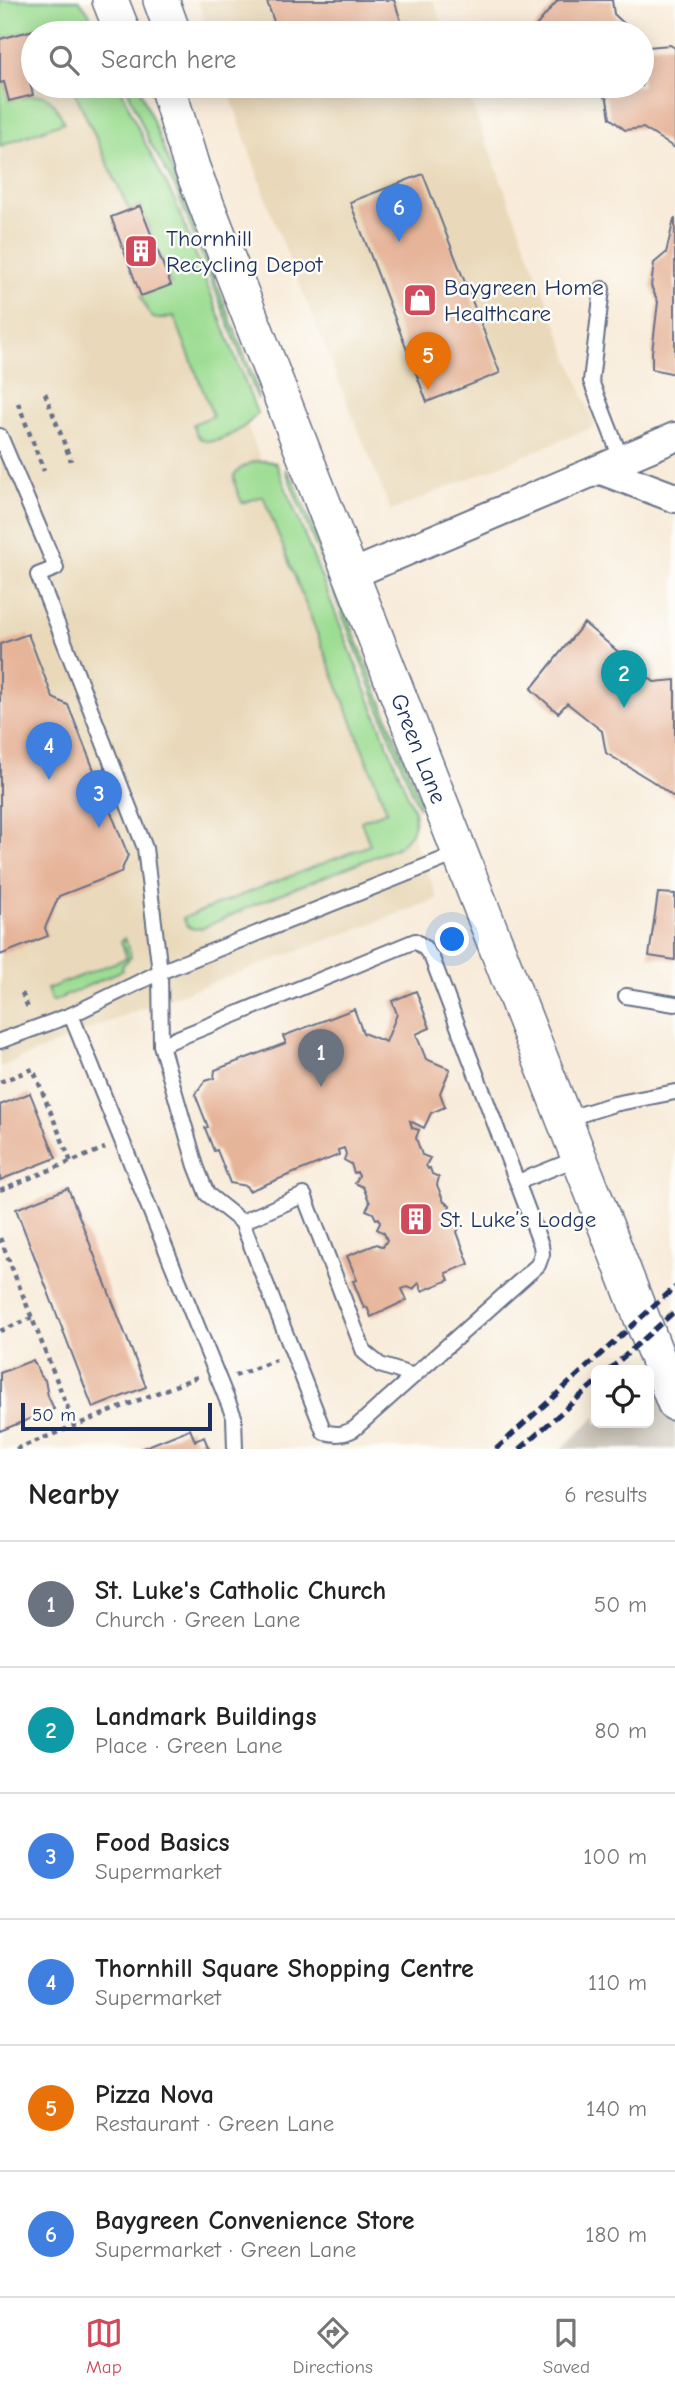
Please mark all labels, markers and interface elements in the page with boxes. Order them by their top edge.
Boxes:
search box [21,21,654,98]
icon: search [45,41,83,79]
text: Search here [101,45,236,75]
pin: 6 [376,184,422,242]
place label: Thornhill Recycling Depot [166,225,324,278]
building icon: Thornhill Recycling Depot [122,232,160,270]
place label: Baygreen Home Healthcare [444,274,604,327]
shop icon: Baygreen Home Healthcare [401,281,439,319]
pin: 5 [405,332,451,390]
pin: 2 [601,650,647,708]
street label: Green Lane [385,690,452,808]
pin: 4 [26,722,72,780]
pin: 3 [76,770,122,828]
your location [435,922,469,956]
pin: 1 [298,1029,344,1087]
building icon: St. Luke’s Lodge [397,1200,435,1238]
place label: St. Luke’s Lodge [440,1206,596,1233]
map controls [591,1365,654,1428]
button: locate [591,1365,654,1428]
scale bar [21,1400,212,1432]
text: 50 m [32,1404,76,1426]
text: Nearby [28,1477,119,1512]
text: 6 results [564,1481,647,1508]
text: St. Luke's Catholic Church [95,1576,386,1606]
text: 1 [46,1591,56,1618]
text: 50 m [594,1591,647,1618]
text: Church · Green Lane [95,1606,300,1633]
text: Landmark Buildings [95,1702,317,1732]
text: 2 [45,1717,57,1744]
text: 80 m [594,1717,647,1744]
text: Place · Green Lane [95,1732,283,1759]
text: Food Basics [95,1828,230,1858]
text: 3 [45,1843,57,1870]
text: 100 m [583,1843,647,1870]
text: Supermarket [95,1858,221,1885]
text: Thornhill Square Shopping Centre [95,1954,474,1984]
text: 4 [46,1969,56,1996]
text: 110 m [588,1969,647,1996]
text: Supermarket [95,1984,221,2011]
text: Pizza Nova [95,2080,214,2110]
text: 5 [45,2095,57,2122]
text: 140 m [586,2095,647,2122]
text: Restaurant · Green Lane [95,2110,334,2137]
text: Baygreen Convenience Store [95,2206,415,2236]
text: 6 [45,2221,57,2248]
text: 180 m [585,2221,647,2248]
text: Supermarket · Green Lane [95,2236,356,2263]
tab: Map [85,2314,123,2378]
tab: Directions [293,2314,373,2378]
tab: Saved [543,2314,590,2378]

